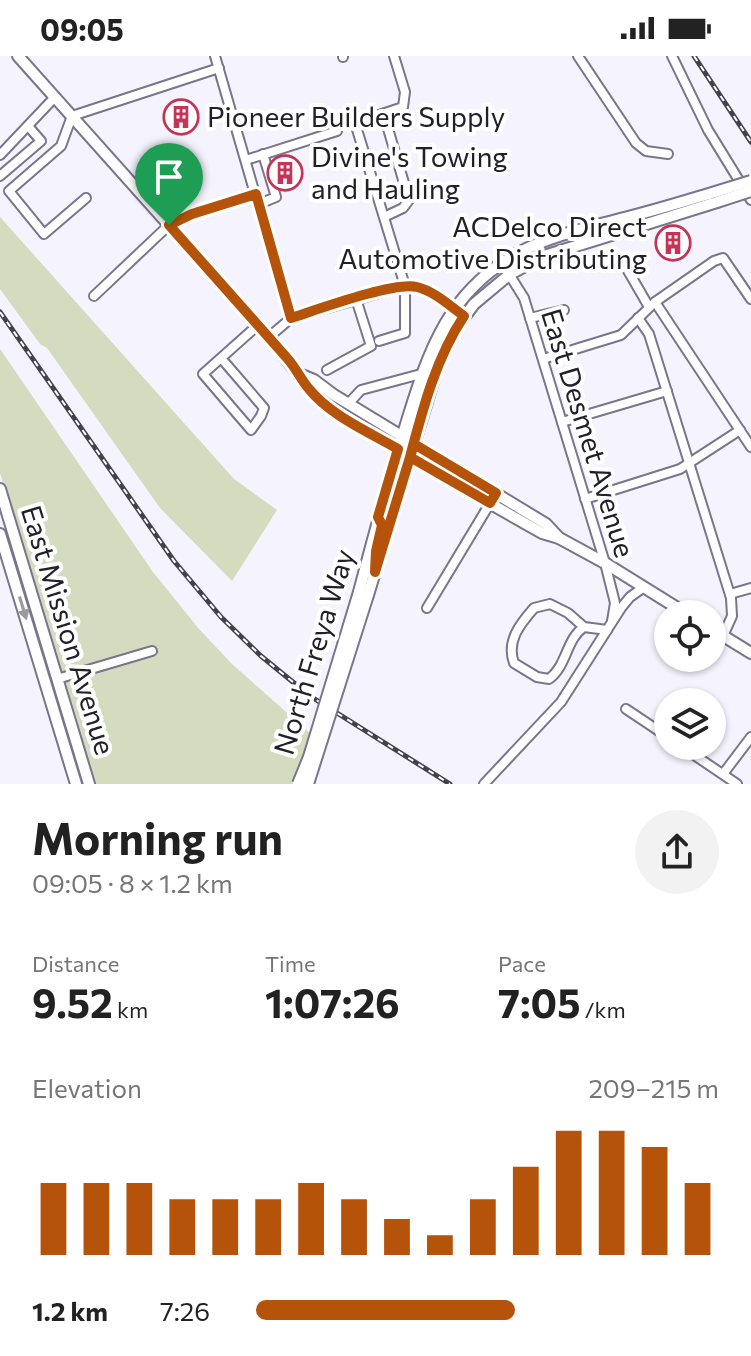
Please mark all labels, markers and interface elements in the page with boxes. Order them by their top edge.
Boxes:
text: 09:05 [40,10,124,47]
building icon: Pioneer Builders Supply [162,98,200,136]
place label: Pioneer Builders Supply [207,99,505,133]
place label: Divine's Towing and Hauling [311,139,508,205]
pin [135,143,203,225]
building icon: Divine's Towing and Hauling [266,154,304,192]
icon: arrive [147,155,191,199]
place label: ACDelco Direct Automotive Distributing [338,209,647,275]
building icon: ACDelco Direct Automotive Distributing [654,224,692,262]
street label: East Desmet Avenue [535,304,643,561]
street label: East Mission Avenue [15,501,123,758]
street label: North Freya Way [266,545,360,758]
one-way arrow [17,597,29,621]
map controls [654,600,726,760]
button: locate [654,600,726,672]
button: layers [654,688,726,760]
text: Morning run [32,810,283,864]
button: share [635,810,719,894]
text: 09:05 · 8 × 1.2 km [32,867,233,898]
text: Distance [32,950,119,977]
text: Time [265,950,316,977]
text: Pace [498,950,546,977]
text: 9.52 [32,977,113,1026]
text: 1:07:26 [265,977,400,1026]
text: 7:05 [498,977,580,1026]
text: km [113,996,148,1023]
text: /km [580,996,626,1023]
text: Elevation [32,1072,142,1103]
text: 209–215 m [588,1072,719,1103]
text: 1.2 km [32,1295,108,1326]
text: 7:26 [160,1295,210,1326]

